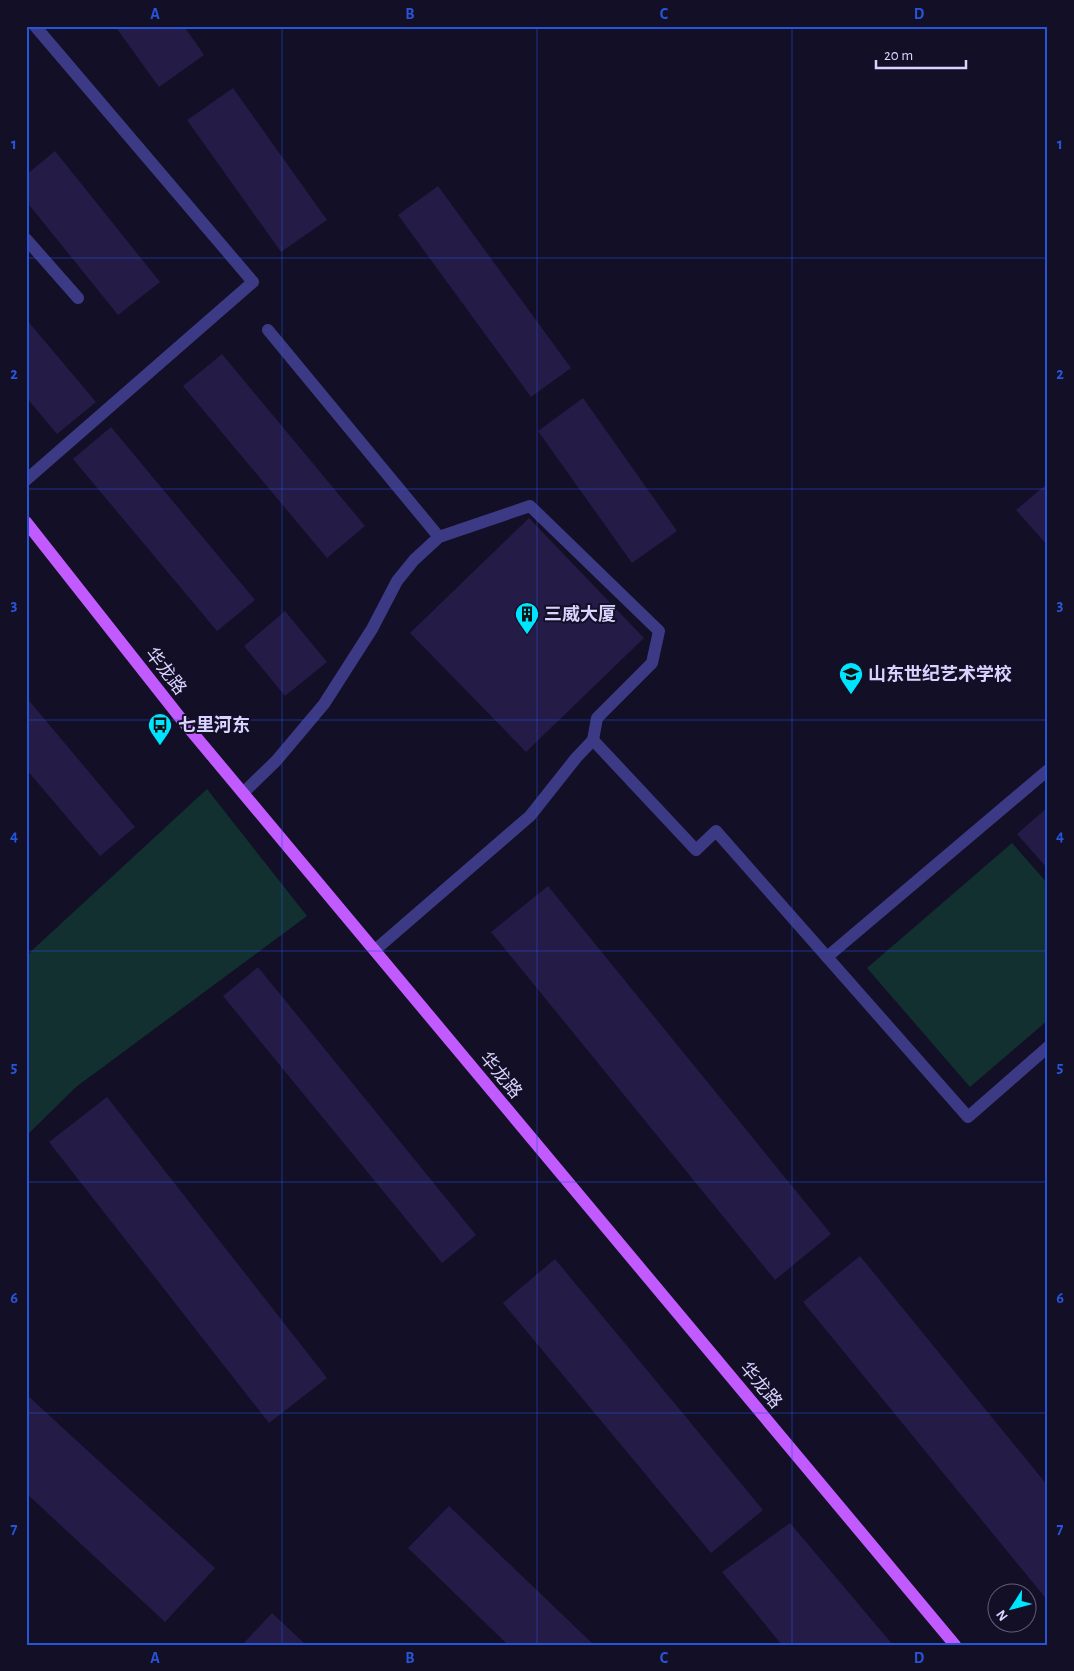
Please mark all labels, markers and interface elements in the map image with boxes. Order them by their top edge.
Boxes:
text: A [150,6,160,22]
text: B [405,6,415,22]
text: C [660,6,669,22]
text: D [914,6,925,22]
scale bar [876,38,966,70]
text: 20 m [884,48,913,63]
text: 1 [11,136,17,152]
text: 1 [1057,136,1063,152]
text: 2 [10,366,18,382]
text: 2 [1056,366,1064,382]
text: 3 [11,597,18,613]
text: 3 [1057,597,1064,613]
building icon: 三威大厦 [514,601,540,635]
place label: 三威大厦 [544,604,616,624]
street label: 华龙路 [141,644,191,698]
school or university icon: 山东世纪艺术学校 [838,661,864,695]
place label: 山东世纪艺术学校 [868,663,1012,684]
bus stop icon: 七里河东 [147,712,173,746]
place label: 七里河东 [178,715,250,735]
text: 4 [10,828,18,844]
text: 4 [1056,828,1064,844]
street label: 华龙路 [476,1048,526,1102]
text: 5 [11,1059,18,1075]
text: 5 [1057,1059,1064,1075]
text: 6 [10,1290,18,1306]
text: 6 [1056,1290,1064,1306]
street label: 华龙路 [736,1358,786,1412]
text: 7 [11,1521,18,1537]
text: 7 [1057,1521,1064,1537]
north arrow [986,1584,1036,1634]
text: N [994,1607,1011,1623]
text: A [150,1650,160,1666]
text: B [405,1650,415,1666]
text: C [660,1650,669,1666]
text: D [914,1650,925,1666]

